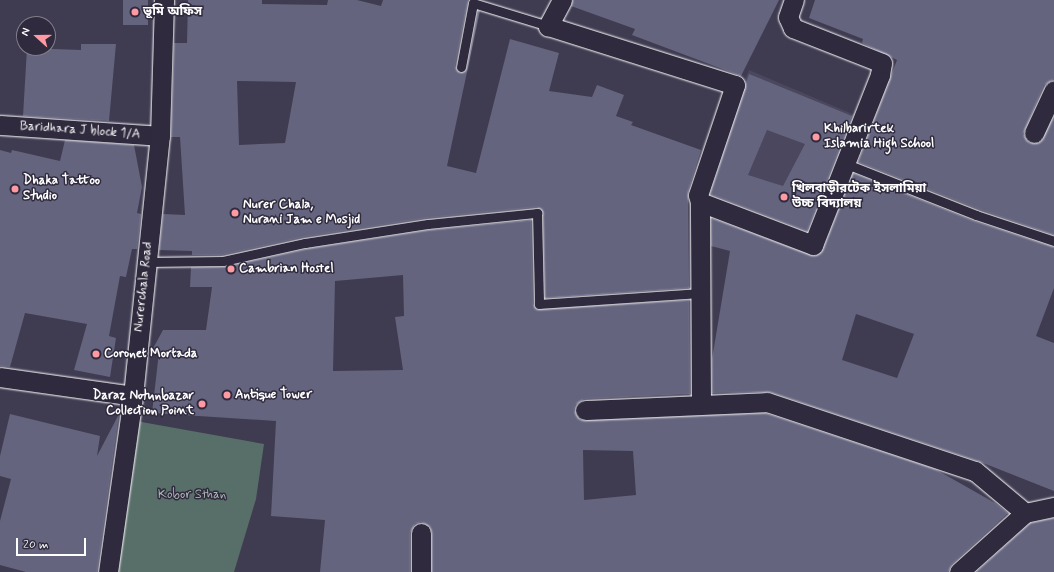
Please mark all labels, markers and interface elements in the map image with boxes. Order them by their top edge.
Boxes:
place label: ভূমি অফিস [143,4,202,20]
marker: ভূমি অফিস [130,7,140,17]
north arrow [16,16,56,56]
text: N [18,26,34,38]
street label: Baridhara J block 1/A [19,119,141,143]
place label: Khilbarirtek Islamia High School [824,122,934,153]
marker: Khilbarirtek Islamia High School [811,132,821,142]
place label: Dhaka Tattoo Studio [23,174,97,205]
place label: খিলবাড়ীরটেক ইসলামিয়া উচ্চ বিদ্যালয় [792,182,926,213]
marker: Dhaka Tattoo Studio [10,184,20,194]
marker: খিলবাড়ীরটেক ইসলামিয়া উচ্চ বিদ্যালয় [779,192,789,202]
place label: Nurer Chala, Nurani Jam e Mosjid [243,198,361,229]
marker: Nurer Chala, Nurani Jam e Mosjid [230,208,240,218]
street label: Nurerchala Road [131,241,157,333]
place label: Cambrian Hostel [239,261,334,277]
marker: Cambrian Hostel [226,264,236,274]
place label: Coronet Mortada [104,346,199,362]
marker: Coronet Mortada [91,349,101,359]
place label: Antique Tower [235,387,312,403]
place label: Daraz Notunbazar Collection Point [92,389,194,420]
marker: Antique Tower [222,390,232,400]
marker: Daraz Notunbazar Collection Point [197,399,207,409]
park label: Kobor Sthan [158,487,226,503]
scale bar [18,530,88,556]
text: 20 m [23,537,49,553]

